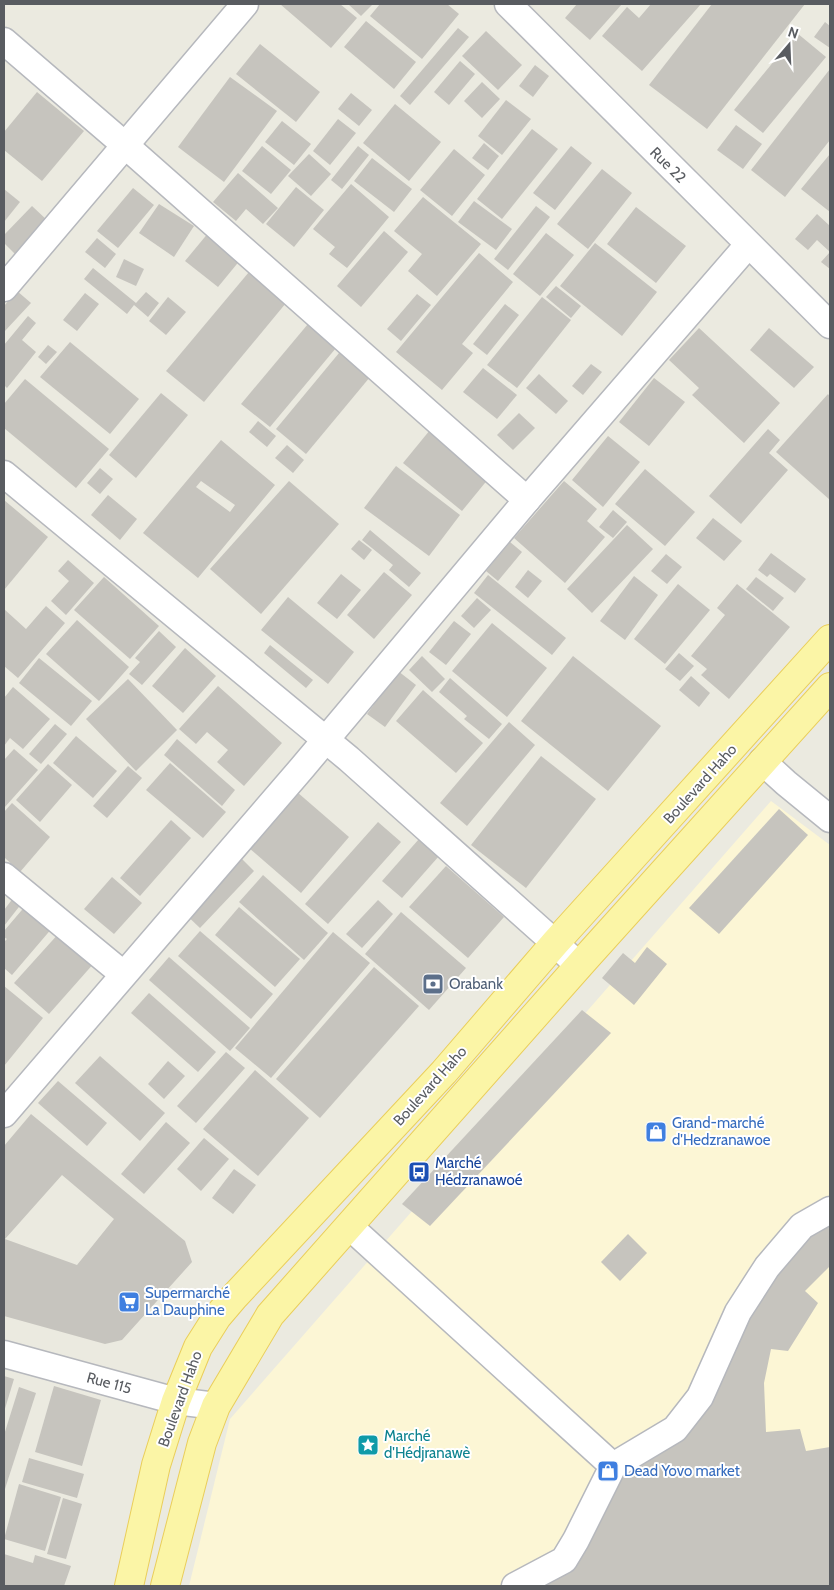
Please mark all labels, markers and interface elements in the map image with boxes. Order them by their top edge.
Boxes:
north arrow [764,20,814,70]
text: N [786,23,801,43]
street label: Rue 22 [646,143,690,187]
street label: Boulevard Haho [660,740,740,828]
bank icon: Orabank [421,972,445,996]
place label: Orabank [449,975,503,993]
street label: Boulevard Haho [390,1042,470,1130]
place label: Grand-marché d'Hedzranawoe [672,1114,771,1149]
shop icon: Grand-marché d'Hedzranawoe [644,1120,668,1144]
place label: Marché Hédzranawoé [435,1154,523,1189]
bus stop icon: Marché Hédzranawoé [407,1160,431,1184]
place label: Supermarché La Dauphine [145,1284,230,1319]
supermarket icon: Supermarché La Dauphine [117,1290,141,1314]
street label: Boulevard Haho [154,1349,206,1449]
street label: Rue 115 [85,1368,133,1398]
place label: Marché d'Hédjranawè [384,1427,470,1462]
place icon: Marché d'Hédjranawè [356,1433,380,1457]
shop icon: Dead Yovo market [596,1459,620,1483]
place label: Dead Yovo market [624,1462,740,1480]

